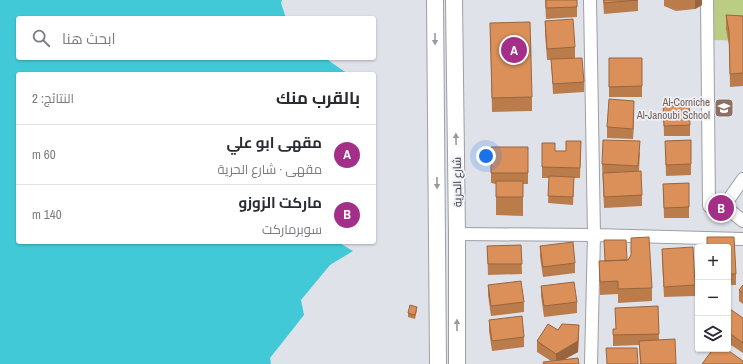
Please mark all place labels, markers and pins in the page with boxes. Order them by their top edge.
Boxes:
pin: A [501,35,527,65]
place label: Al-Corniche Al-Janoubi School [636,95,710,122]
school or university icon: Al-Corniche Al-Janoubi School [713,97,735,119]
pin: B [708,193,734,223]

